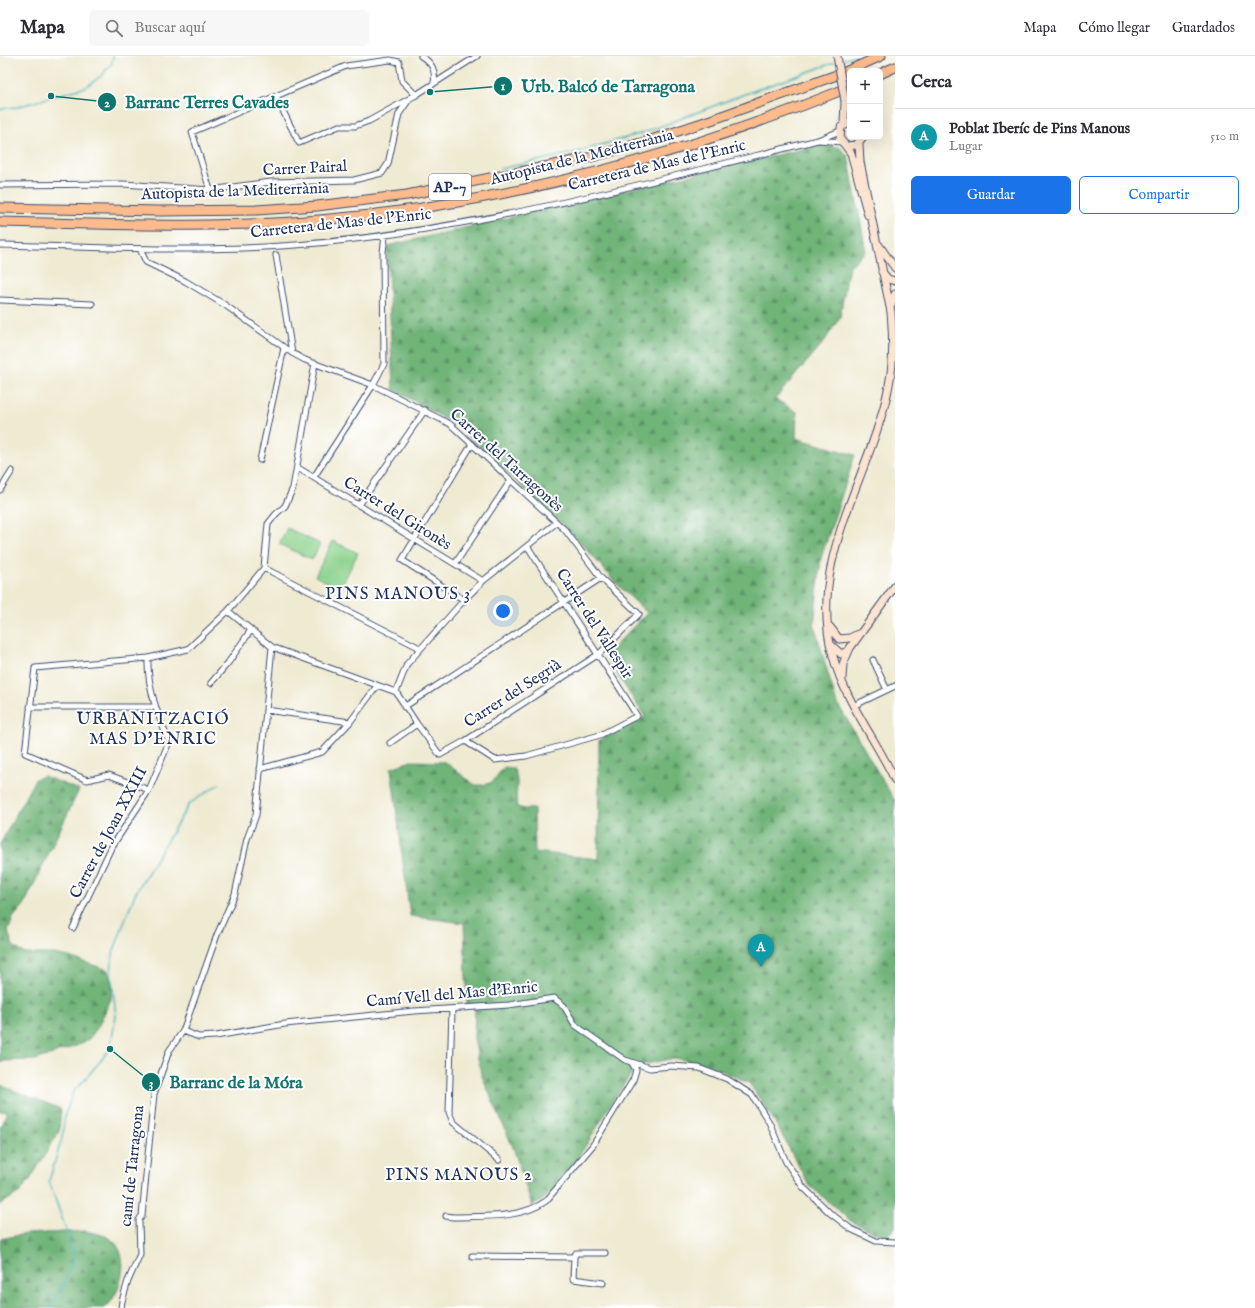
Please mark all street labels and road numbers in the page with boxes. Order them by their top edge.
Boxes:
street label: Autopista de la Mediterrània [487,126,676,191]
street label: Carretera de Mas de l'Enric [566,136,748,196]
street label: Carrer Pairal [262,157,348,181]
road number: AP-7 [429,174,471,200]
street label: Autopista de la Mediterrània [140,179,329,205]
street label: Carretera de Mas de l'Enric [250,205,433,243]
street label: Carrer del Tarragonès [445,405,567,517]
street label: Carrer del Gironès [339,473,455,555]
street label: Carrer del Vallespir [551,565,637,683]
street label: Carrer del Segrià [461,655,565,733]
street label: Carrer de Joan XXIII [66,764,152,902]
street label: Camí Vell del Mas d'Enric [365,978,539,1012]
street label: camí de Tarragona [117,1104,149,1228]

